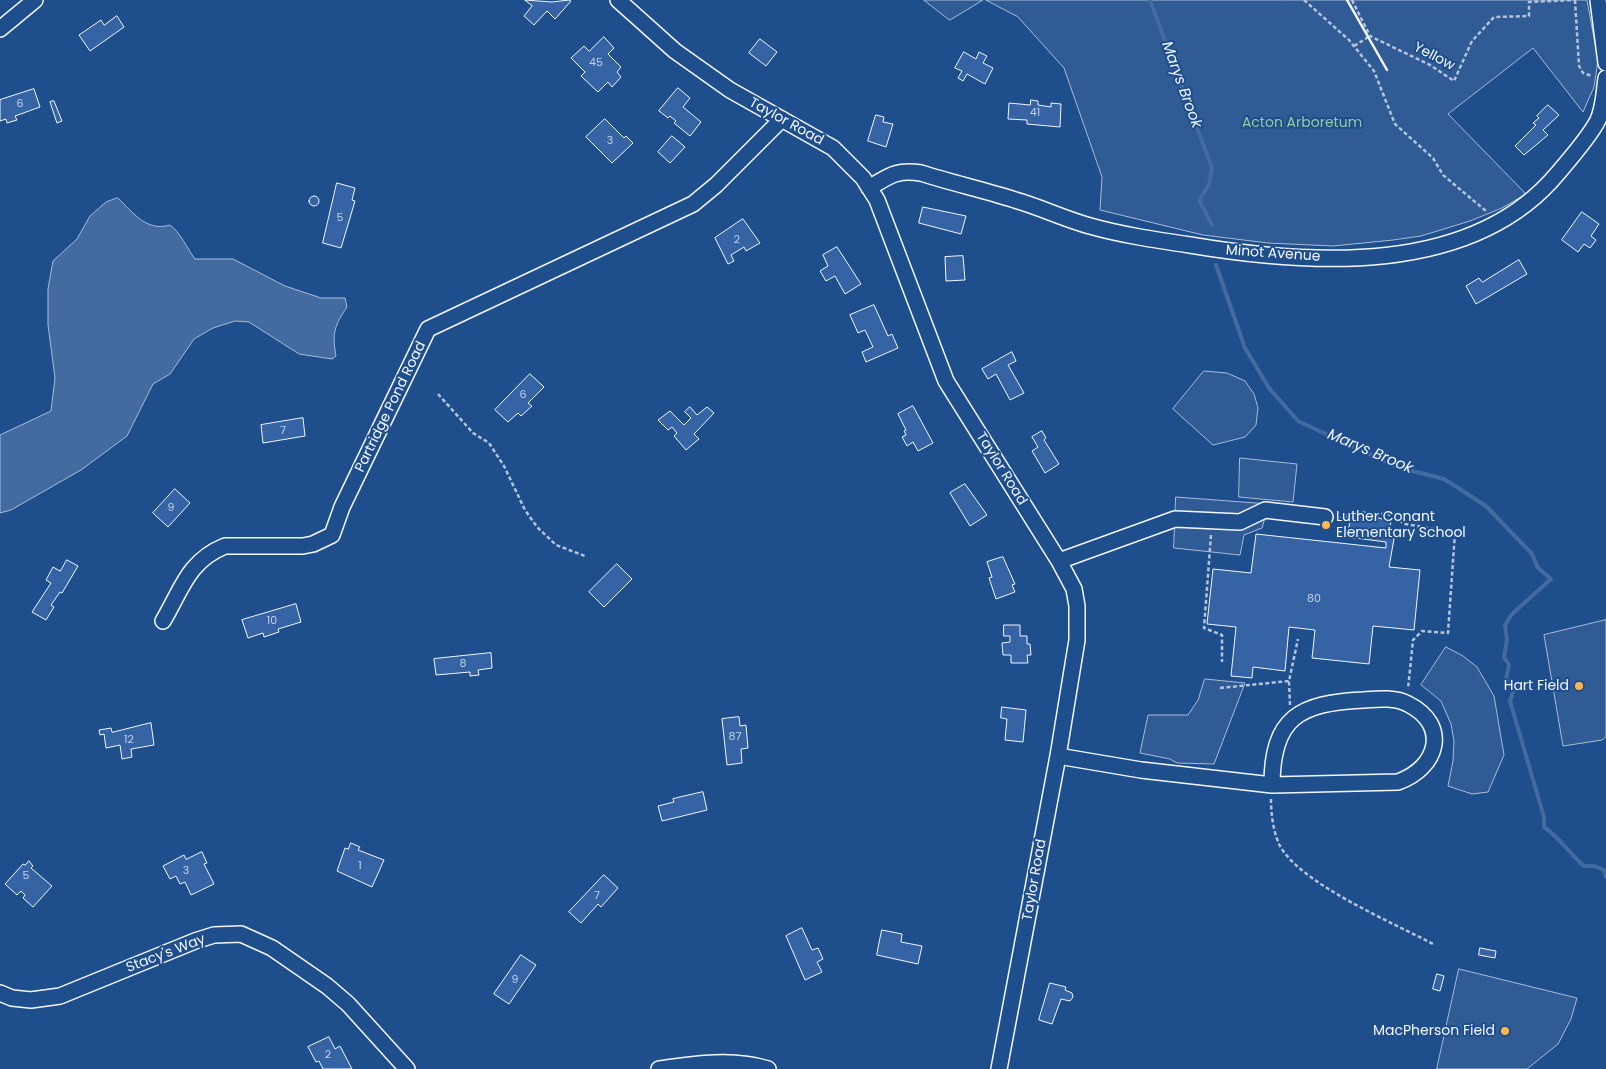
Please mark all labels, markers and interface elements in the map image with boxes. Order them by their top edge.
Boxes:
water label: Marys Brook [1157,39,1205,131]
street label: Yellow [1411,39,1457,75]
house number: 45 [589,56,603,70]
street label: Taylor Road [746,95,826,149]
house number: 6 [17,97,23,111]
house number: 41 [1030,106,1040,120]
park label: Acton Arboretum [1242,115,1362,131]
house number: 3 [607,134,613,148]
house number: 5 [337,211,343,225]
house number: 2 [734,233,740,247]
street label: Minot Avenue [1225,242,1321,266]
street label: Partridge Pond Road [352,339,430,475]
house number: 6 [520,388,526,402]
house number: 7 [280,424,286,438]
water label: Marys Brook [1325,426,1415,478]
street label: Taylor Road [972,429,1030,509]
house number: 9 [168,501,174,515]
place label: Luther Conant Elementary School [1336,509,1466,542]
marker: Luther Conant Elementary School [1320,519,1332,531]
house number: 80 [1307,592,1321,606]
house number: 10 [267,614,277,628]
house number: 8 [460,657,466,671]
place label: Hart Field [1504,678,1569,694]
marker: Hart Field [1573,680,1585,692]
house number: 87 [729,730,741,744]
house number: 12 [124,733,134,747]
street label: Taylor Road [1020,838,1050,922]
house number: 1 [358,859,362,873]
house number: 3 [183,864,189,878]
house number: 5 [23,869,29,883]
house number: 7 [594,889,600,903]
street label: Stacy's Way [124,931,208,977]
house number: 9 [512,973,518,987]
place label: MacPherson Field [1373,1023,1495,1039]
marker: MacPherson Field [1499,1025,1511,1037]
house number: 2 [325,1048,331,1062]

